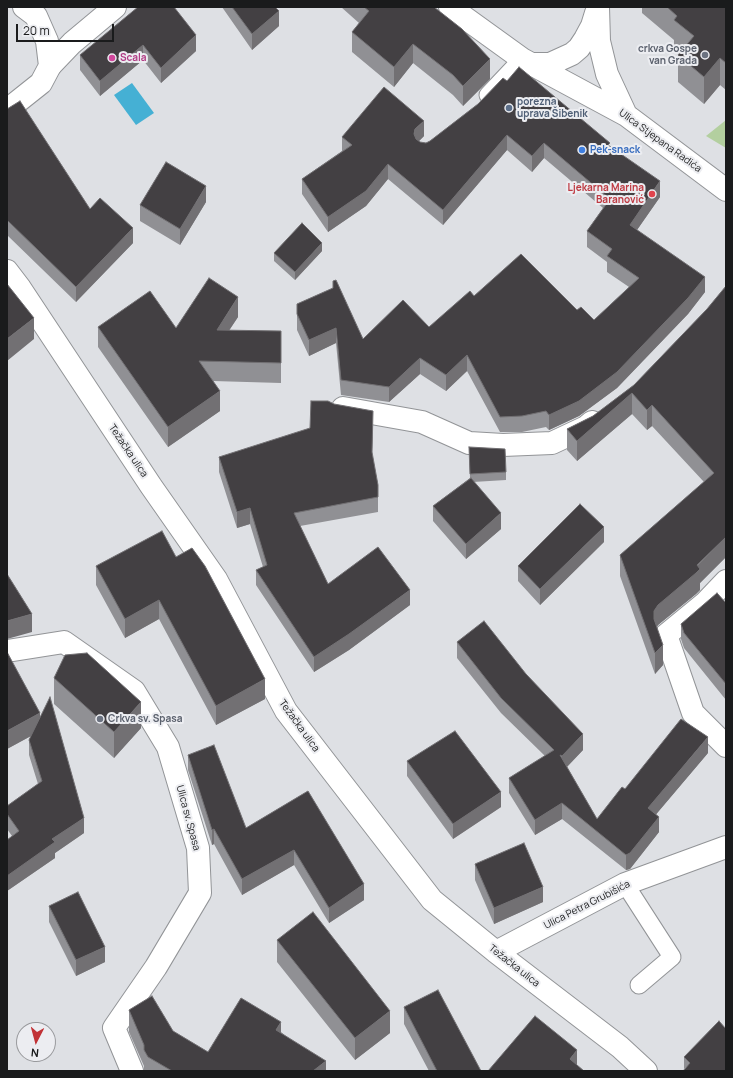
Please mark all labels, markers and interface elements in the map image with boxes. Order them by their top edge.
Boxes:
scale bar [18,16,116,42]
text: 20 m [23,22,50,39]
place label: crkva Gospe van Grada [638,43,697,66]
marker: crkva Gospe van Grada [700,50,710,60]
place label: Scala [120,52,147,64]
marker: Scala [107,53,117,63]
place label: porezna uprava Šibenik [517,96,588,120]
marker: porezna uprava Šibenik [504,103,514,113]
street label: Ulica Stjepana Radića [616,107,704,175]
place label: Pek-snack [590,144,640,156]
marker: Pek-snack [577,145,587,155]
place label: Ljekarna Marina Baranović [567,182,644,206]
marker: Ljekarna Marina Baranović [647,189,657,199]
street label: Težačka ulica [106,422,150,480]
street label: Težačka ulica [276,698,322,754]
place label: Crkva sv. Spasa [108,713,182,725]
marker: Crkva sv. Spasa [95,714,105,724]
street label: Ulica sv. Spasa [174,784,202,852]
street label: Ulica Petra Grubišića [542,878,632,932]
street label: Težačka ulica [486,942,542,990]
north arrow [16,1022,56,1062]
text: N [30,1046,40,1061]

